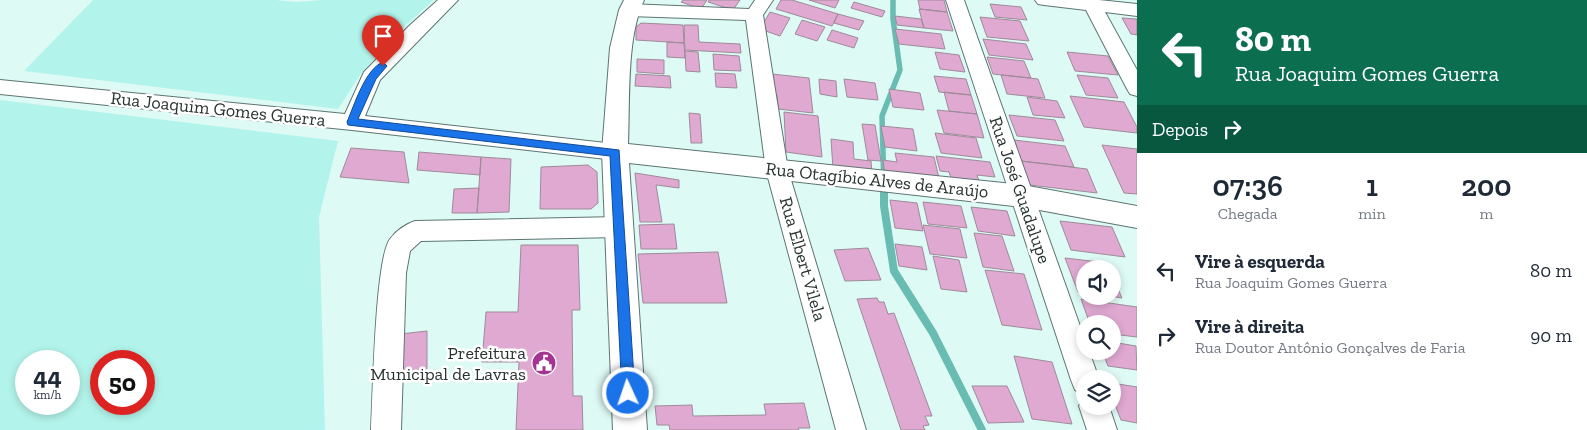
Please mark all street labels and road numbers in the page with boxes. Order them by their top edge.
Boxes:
street label: Rua Joaquim Gomes Guerra [109,87,327,131]
street label: Rua José Guadalupe [985,114,1055,266]
street label: Rua Otagíbio Alves de Araújo [764,157,990,203]
street label: Rua Elbert Vilela [775,194,831,324]

